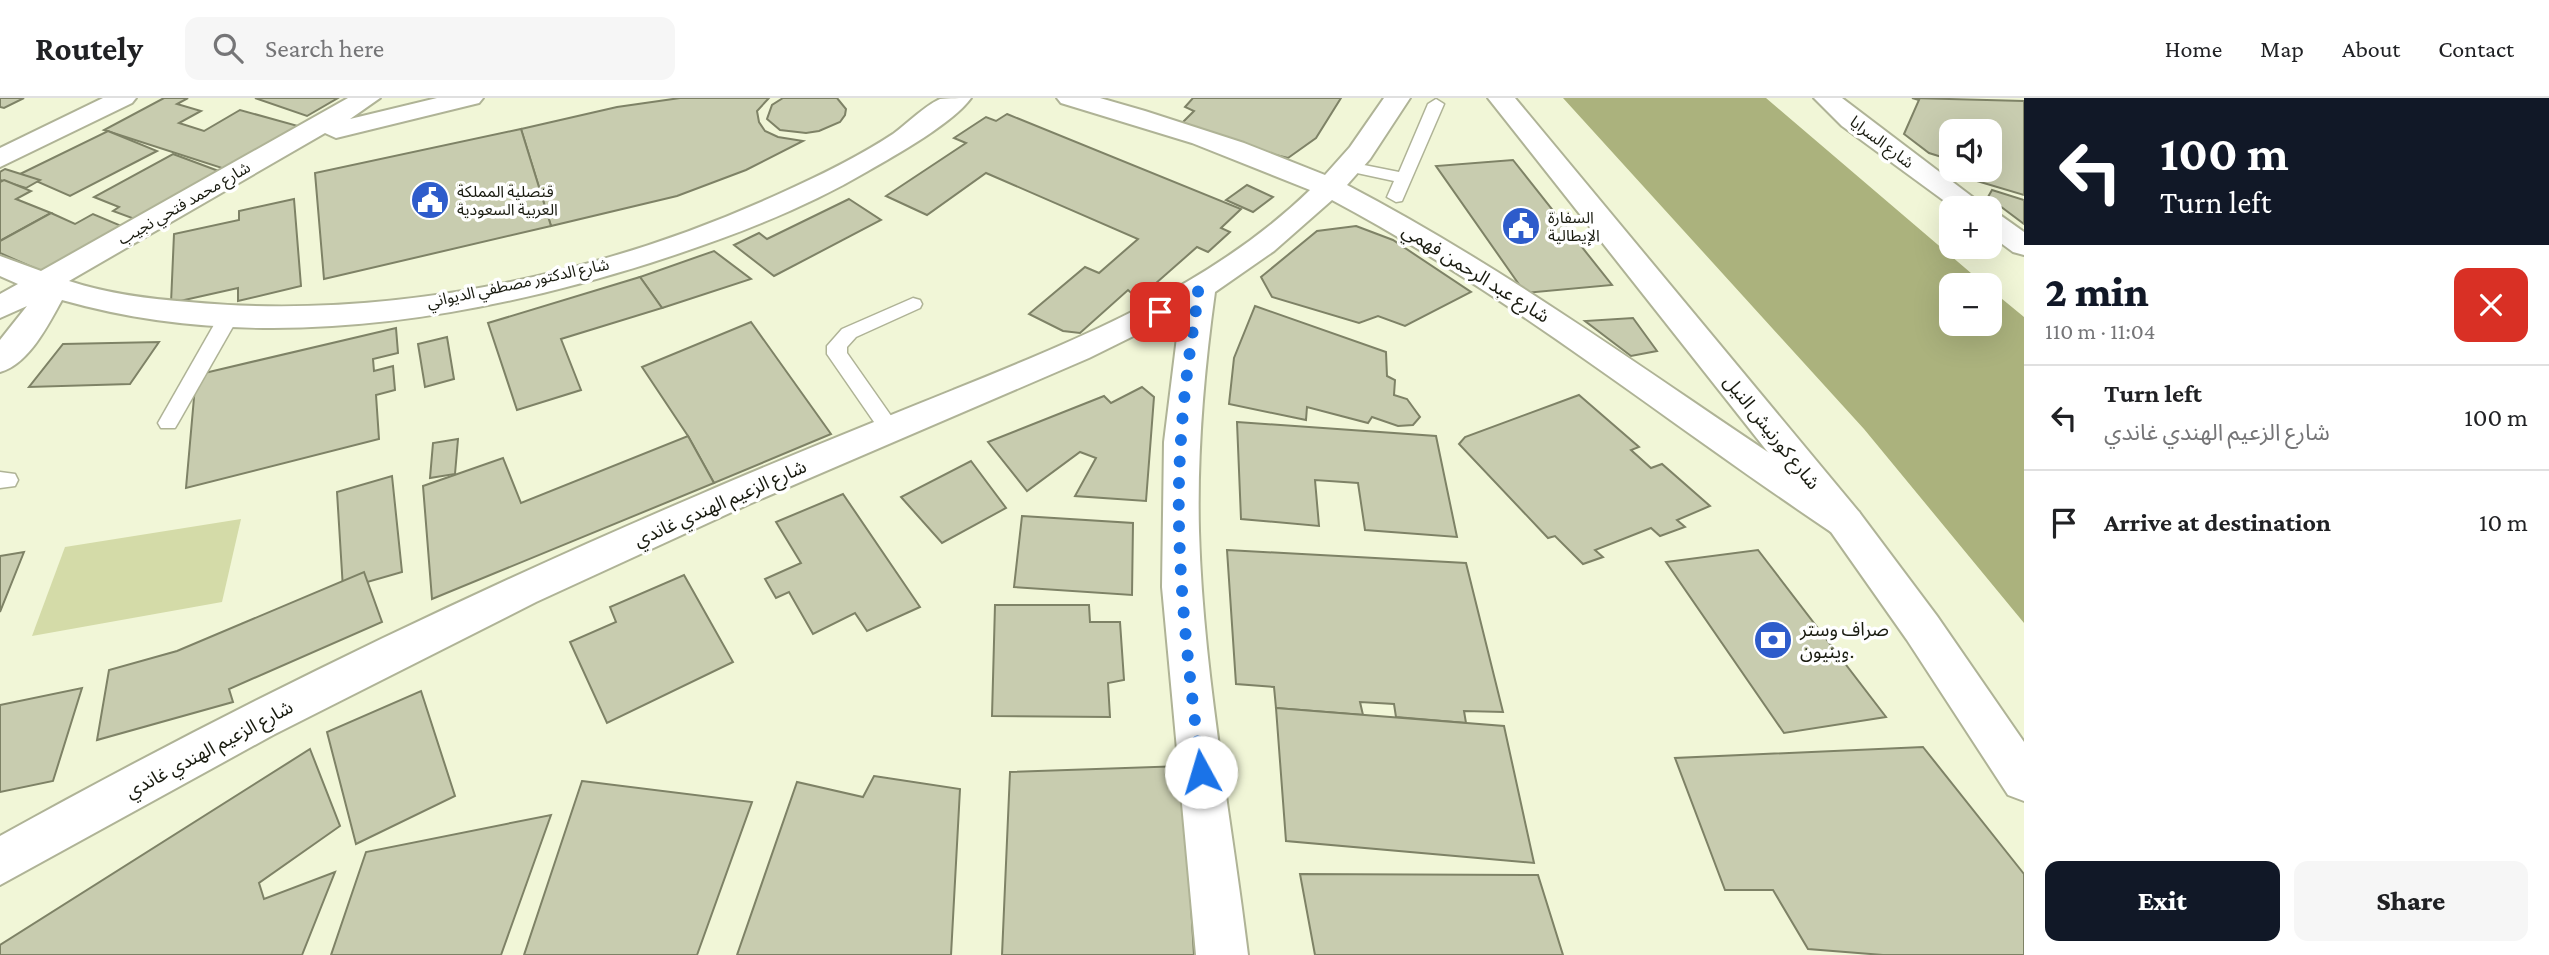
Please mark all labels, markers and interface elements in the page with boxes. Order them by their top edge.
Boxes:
search box [185,17,675,80]
icon: search [209,29,247,67]
text: Routely [35,30,143,67]
text: Search here [265,34,384,63]
text: Home [2165,35,2222,62]
text: Map [2260,35,2304,62]
text: About [2342,35,2400,62]
text: Contact [2438,35,2514,62]
street label: شارع السرايا [1845,113,1917,175]
map controls [1939,119,2002,336]
button: sound [1939,119,2002,182]
icon: left [2045,126,2136,217]
text: 100 m [2160,126,2289,181]
street label: شارع محمد فتحي نجيب [115,158,255,251]
public building icon: قنصلية المملكة العربية السعودية [409,179,451,221]
place label: قنصلية المملكة العربية السعودية [457,183,558,219]
text: Turn left [2160,184,2271,220]
button: + [1939,196,2002,259]
public building icon: السفارة الإيطالية [1500,205,1542,247]
place label: السفارة الإيطالية [1548,209,1600,246]
street label: شارع عبد الرحمن فهمي [1396,219,1553,330]
street label: شارع الدكتور مصطفي الديواني [425,255,612,315]
text: 2 min [2045,268,2149,315]
button: close [2454,268,2528,342]
button: − [1939,273,2002,336]
pin [1130,282,1190,342]
icon: arrive [1141,293,1179,331]
text: 110 m · 11:04 [2045,318,2156,344]
street label: شارع كورنيش النيل [1717,371,1824,495]
text: Turn left [2104,379,2202,408]
icon: left [2045,399,2083,437]
text: 100 m [2464,403,2528,432]
text: شارع الزعيم الهندي غاندي [2104,419,2330,445]
street label: شارع الزعيم الهندي غاندي [631,455,811,555]
icon: arrive [2045,504,2083,542]
text: Arrive at destination [2104,508,2331,537]
text: 10 m [2479,508,2528,537]
bank icon: صراف وستر وينيون. [1752,619,1794,661]
place label: صراف وستر وينيون. [1799,619,1889,663]
street label: شارع الزعيم الهندي غاندي [122,696,298,806]
position arrow [1164,735,1238,809]
button: Exit [2045,861,2280,941]
button: Share [2294,861,2528,941]

